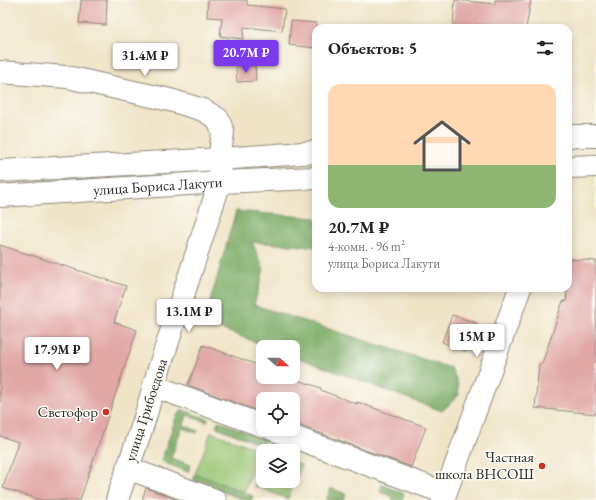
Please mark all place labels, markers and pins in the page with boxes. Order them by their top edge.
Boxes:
pin: 20.7M ₽ [209,40,283,74]
pin: 31.4M ₽ [108,43,182,77]
pin: 13.1M ₽ [152,299,226,333]
pin: 15M ₽ [449,324,505,358]
pin: 17.9M ₽ [20,337,94,371]
place label: Светофор [38,402,98,421]
marker: Светофор [101,407,111,417]
place label: Частная школа ВНСОШ [435,447,534,483]
marker: Частная школа ВНСОШ [537,461,547,471]

